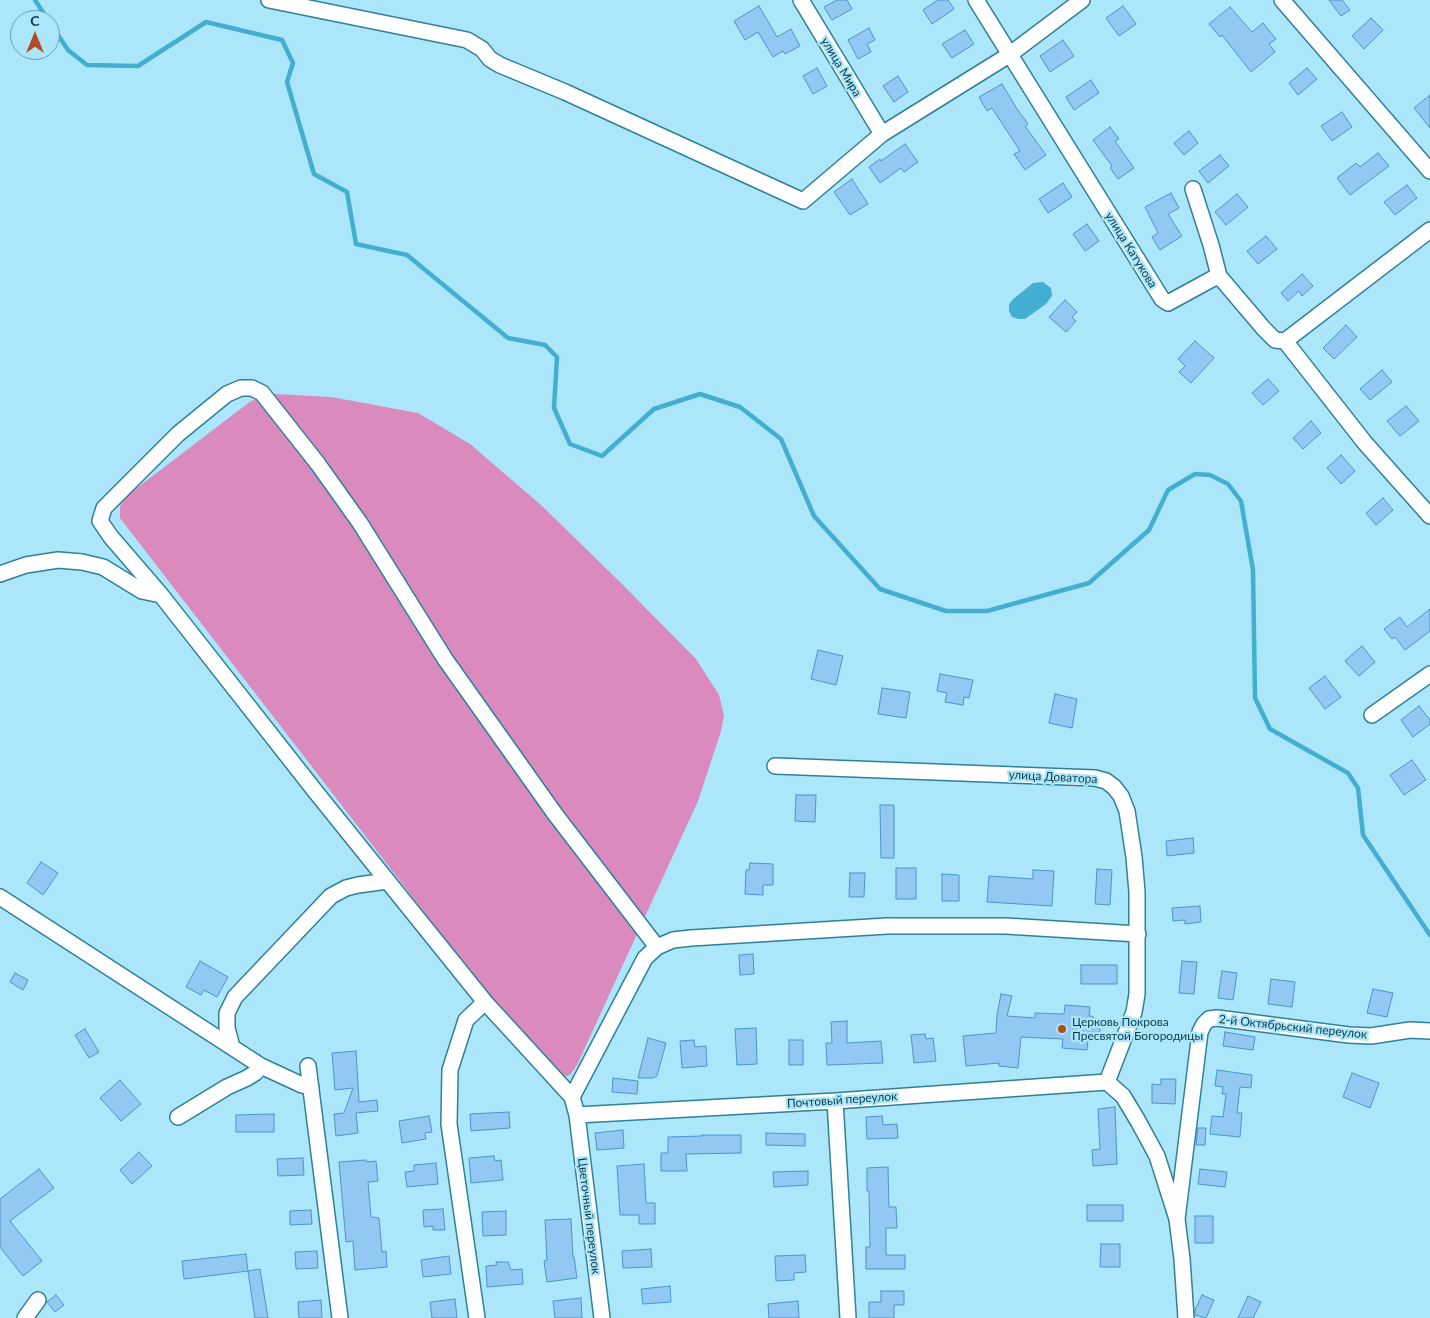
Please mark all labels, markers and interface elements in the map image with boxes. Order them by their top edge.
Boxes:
north arrow [10,10,60,60]
text: С [30,12,40,29]
street label: улица Мира [818,35,864,99]
street label: улица Катукова [1102,209,1160,291]
street label: улица Доватора [1008,767,1098,787]
street label: 2-й Октябрьский переулок [1218,1012,1368,1042]
place label: Церковь Покрова Пресвятой Богородицы [1072,1015,1203,1043]
marker: Церковь Покрова Пресвятой Богородицы [1056,1023,1068,1035]
street label: Почтовый переулок [786,1089,898,1111]
street label: Цветочный переулок [575,1157,603,1275]

